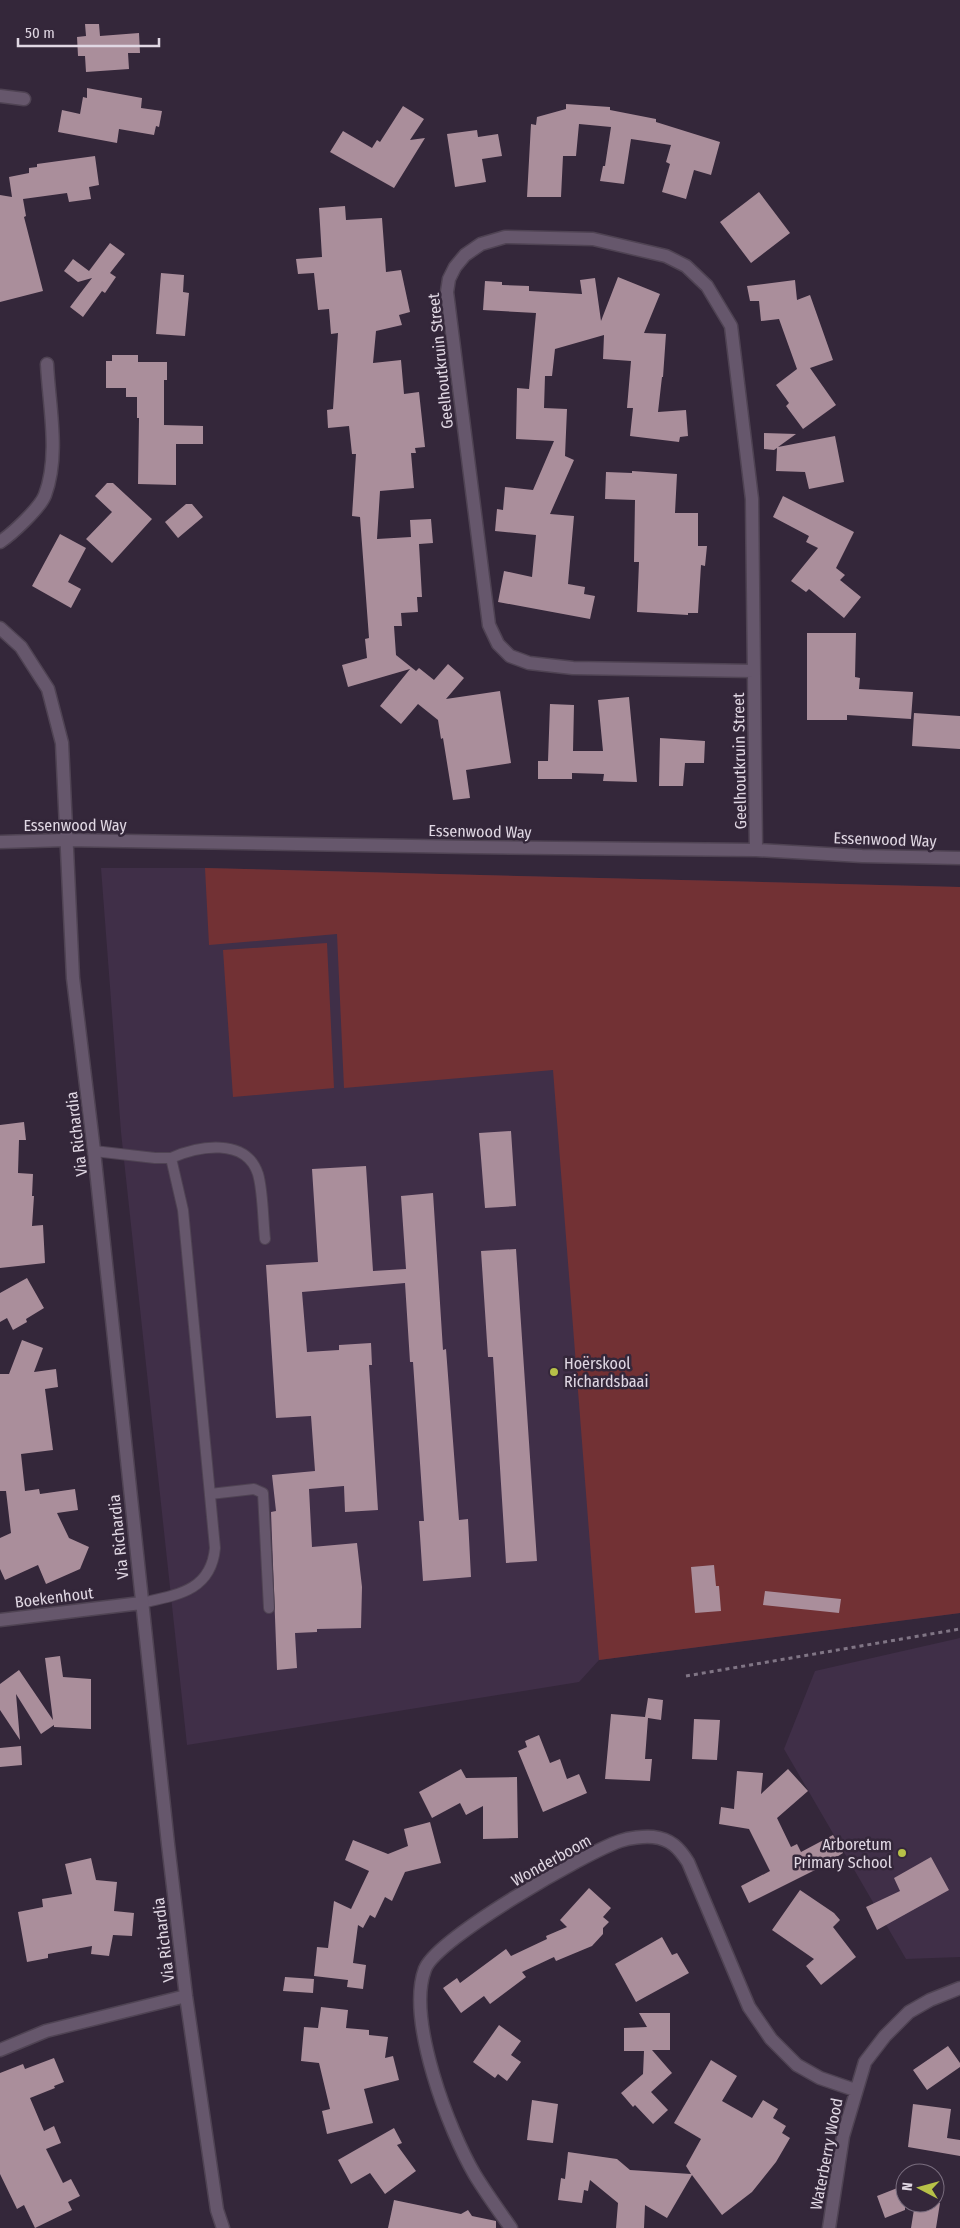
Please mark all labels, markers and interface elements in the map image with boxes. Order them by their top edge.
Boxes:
scale bar [18,15,159,47]
text: 50 m [25,24,55,42]
street label: Geelhoutkruin Street [424,291,457,430]
street label: Geelhoutkruin Street [729,692,750,829]
street label: Essenwood Way [23,816,127,835]
street label: Essenwood Way [428,821,533,842]
street label: Essenwood Way [833,828,938,851]
street label: Via Richardia [62,1090,91,1177]
place label: Hoërskool Richardsbaai [564,1354,648,1391]
marker: Hoërskool Richardsbaai [548,1366,560,1378]
street label: Via Richardia [105,1493,132,1580]
street label: Boekenhout [14,1583,95,1612]
street label: Wonderboom [508,1831,595,1890]
place label: Arboretum Primary School [793,1835,892,1872]
marker: Arboretum Primary School [896,1847,908,1859]
street label: Via Richardia [149,1896,178,1983]
street label: Waterberry Wood [806,2097,847,2212]
north arrow [895,2163,945,2213]
text: N [899,2182,916,2192]

